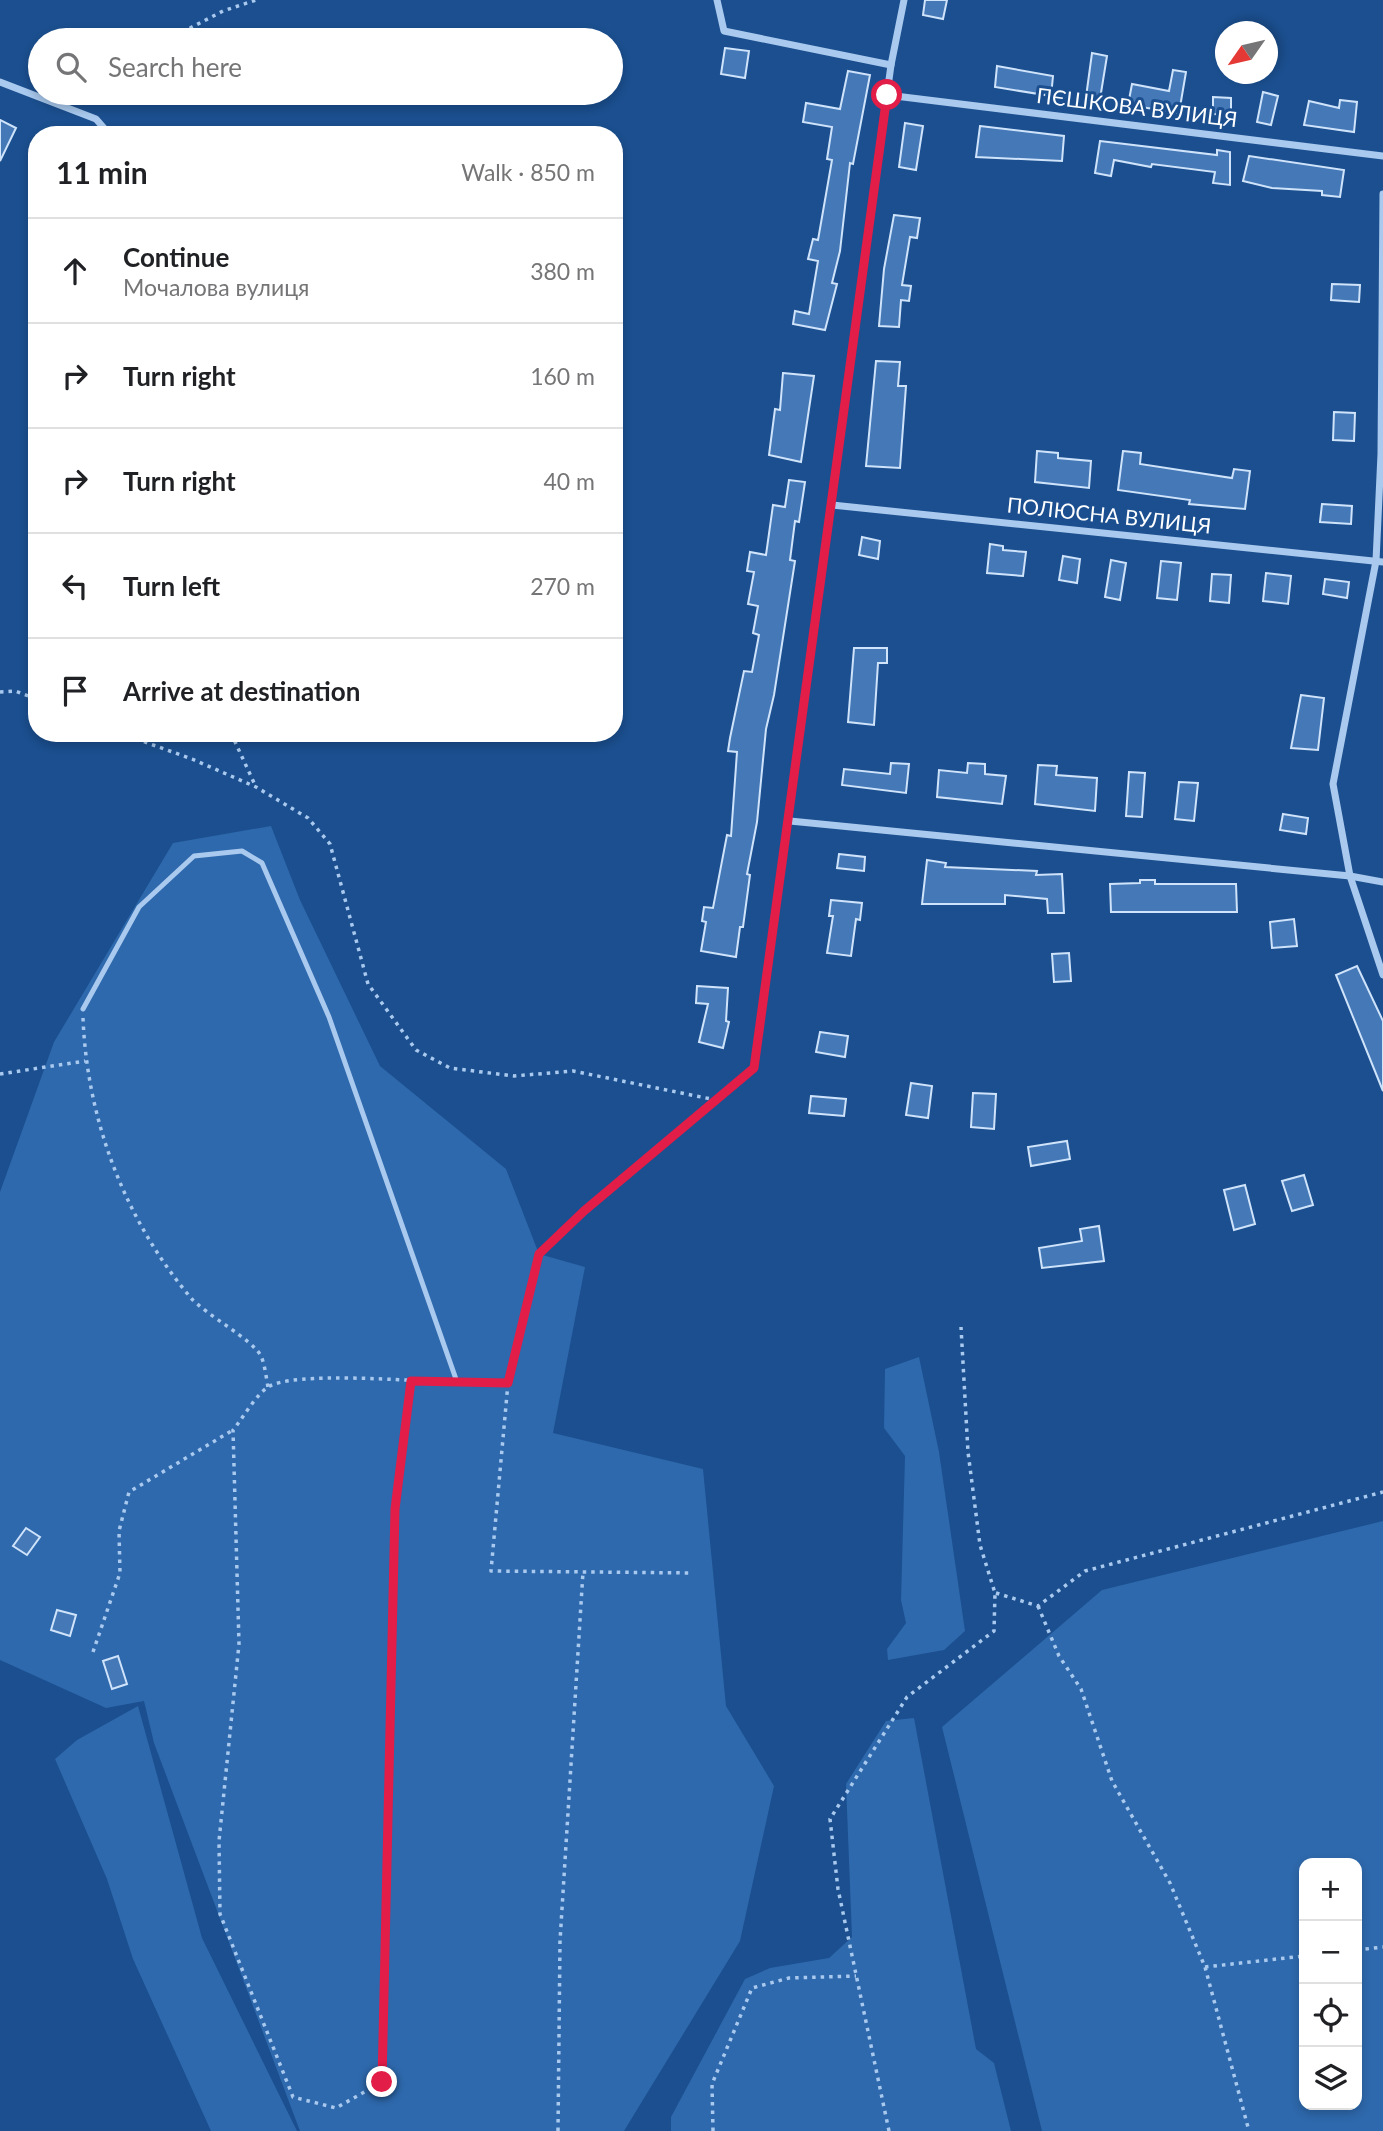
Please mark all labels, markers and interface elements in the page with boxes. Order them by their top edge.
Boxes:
north arrow [1215,21,1278,84]
search box [28,28,623,105]
icon: search [52,48,90,86]
text: Search here [108,51,242,83]
route start [871,79,902,110]
street label: ПЄШКОВА ВУЛИЦЯ [1035,82,1239,131]
text: 11 min [56,154,148,190]
text: Walk · 850 m [461,158,595,186]
text: Continue [123,241,229,273]
icon: ahead [56,252,94,290]
text: 380 m [530,257,595,285]
text: Мочалова вулиця [123,273,309,301]
icon: right [56,357,94,395]
text: Turn right [123,360,236,392]
text: 160 m [530,362,595,390]
icon: right [56,462,94,500]
text: Turn right [123,465,236,497]
text: 40 m [544,467,595,495]
street label: ПОЛЮСНА ВУЛИЦЯ [1006,491,1213,538]
icon: left [56,567,94,605]
text: Turn left [123,570,220,602]
text: 270 m [530,572,595,600]
icon: arrive [56,672,94,710]
text: Arrive at destination [123,675,360,707]
map controls [1299,1858,1362,2110]
button: + [1299,1858,1362,1921]
button: − [1299,1921,1362,1984]
button: locate [1299,1984,1362,2047]
button: layers [1299,2047,1362,2110]
route end [366,2066,397,2097]

